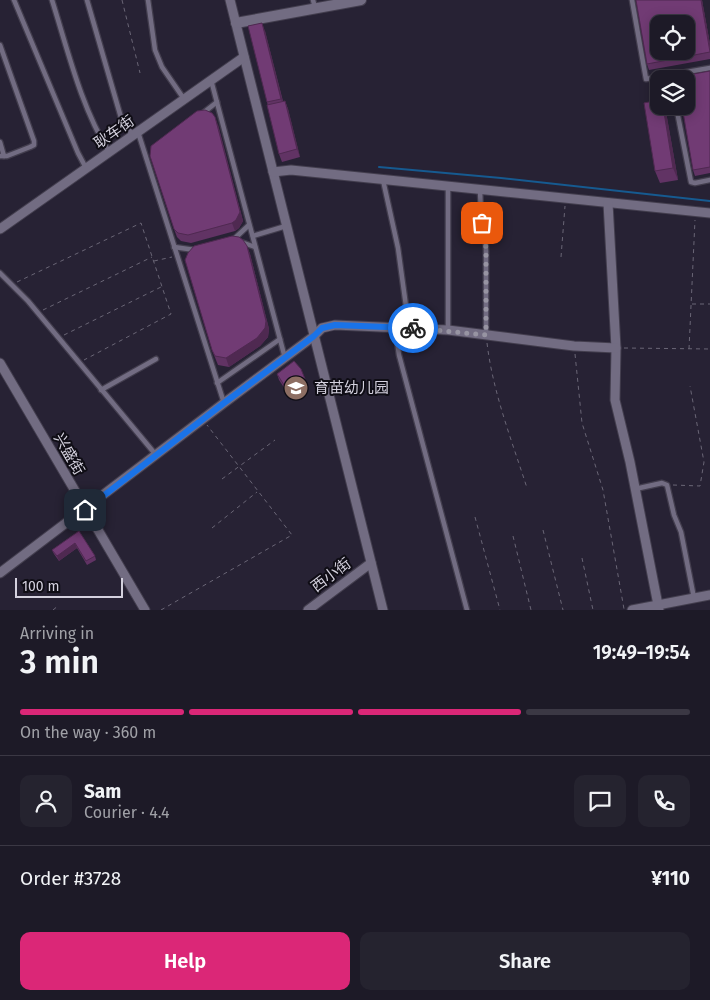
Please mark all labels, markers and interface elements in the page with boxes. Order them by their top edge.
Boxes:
map controls [650,15,695,115]
button: locate [650,15,695,60]
button: layers [650,70,695,115]
street label: 耿车街 [90,112,138,152]
pin [461,202,503,244]
icon: bag [468,209,496,237]
courier [388,303,438,353]
icon: bike [399,314,427,342]
school or university icon: 育苗幼儿园 [283,375,309,401]
place label: 育苗幼儿园 [314,379,389,397]
street label: 兴盛街 [50,430,88,478]
pin [64,489,106,531]
icon: home [71,496,99,524]
street label: 西小街 [308,554,354,596]
scale bar [15,575,122,598]
text: 100 m [22,578,59,595]
text: Arriving in [20,624,94,643]
text: 19:49–19:54 [593,641,690,664]
text: 3 min [20,643,99,681]
text: On the way · 360 m [20,723,156,742]
button: person [20,775,72,827]
button: chat [574,775,626,827]
button: phone [638,775,690,827]
text: Sam [84,780,121,803]
text: Courier · 4.4 [84,803,170,822]
text: Order #3728 [20,867,121,890]
text: ¥110 [651,867,690,890]
button: Help [20,932,350,990]
button: Share [360,932,690,990]

